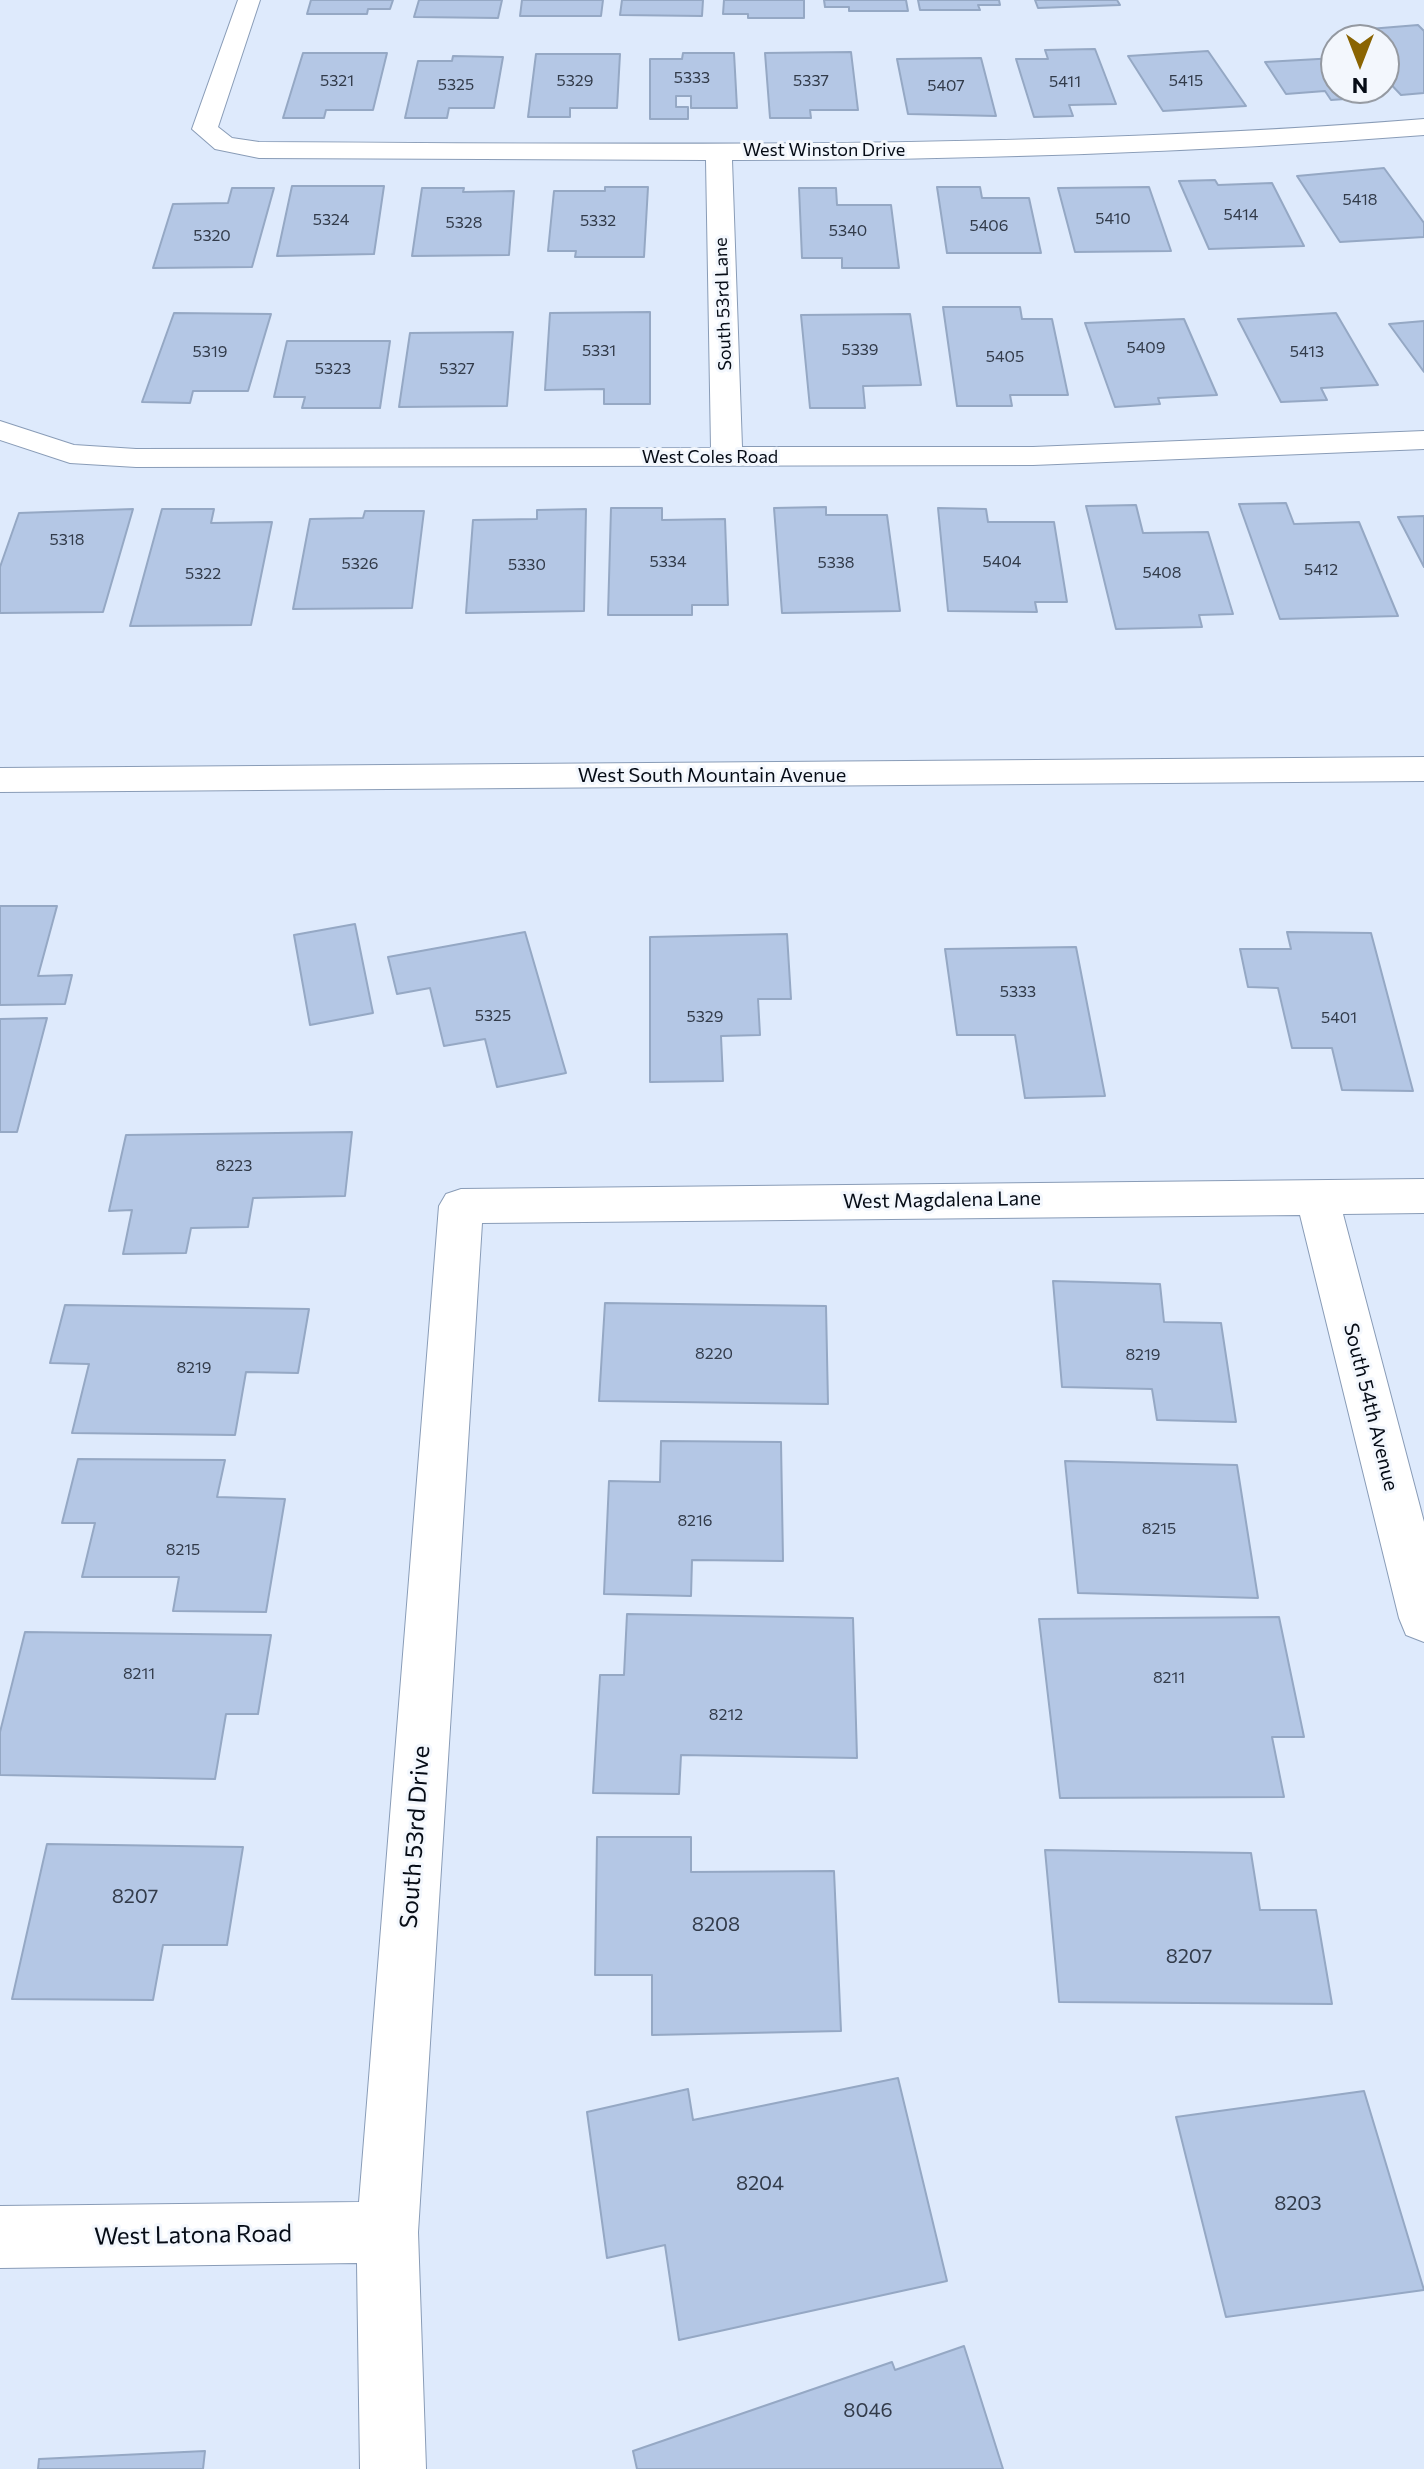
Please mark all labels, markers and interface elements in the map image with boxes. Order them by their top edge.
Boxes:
north arrow [1320,24,1400,104]
house number: 5333 [674,68,710,88]
house number: 5321 [320,71,354,91]
house number: 5329 [557,71,593,91]
house number: 5337 [793,71,829,91]
house number: 5415 [1169,71,1203,91]
house number: 5411 [1049,72,1081,92]
text: N [1352,73,1368,100]
house number: 5325 [438,75,474,95]
house number: 5407 [927,76,965,96]
street label: West Winston Drive [743,139,905,161]
house number: 5418 [1343,190,1377,210]
house number: 5414 [1224,205,1258,225]
house number: 5410 [1095,209,1131,229]
house number: 5324 [313,210,349,230]
house number: 5332 [580,211,616,231]
house number: 5328 [446,213,482,233]
house number: 5406 [970,216,1008,236]
house number: 5340 [829,221,867,241]
house number: 5320 [193,226,231,246]
street label: South 53rd Lane [710,237,736,371]
house number: 5409 [1127,338,1165,358]
house number: 5339 [841,340,879,360]
house number: 5331 [582,341,616,361]
house number: 5319 [193,342,227,362]
house number: 5413 [1290,342,1324,362]
house number: 5405 [986,347,1024,367]
house number: 5323 [315,359,351,379]
house number: 5327 [439,359,475,379]
street label: West Coles Road [642,446,778,468]
house number: 5318 [50,530,84,550]
house number: 5334 [649,552,687,572]
house number: 5404 [983,552,1021,572]
house number: 5338 [817,553,855,573]
house number: 5326 [342,554,378,574]
house number: 5330 [508,555,546,575]
house number: 5412 [1304,560,1338,580]
house number: 5408 [1143,563,1181,583]
house number: 5322 [185,564,221,584]
street label: West South Mountain Avenue [578,763,846,787]
house number: 5333 [1000,982,1036,1002]
house number: 5325 [475,1006,511,1026]
house number: 5329 [687,1007,723,1027]
house number: 5401 [1321,1008,1357,1028]
house number: 8223 [216,1156,252,1176]
street label: West Magdalena Lane [843,1186,1041,1214]
street label: South 54th Avenue [1339,1321,1403,1493]
house number: 8220 [695,1344,733,1364]
house number: 8219 [1125,1345,1161,1365]
house number: 8219 [176,1358,212,1378]
house number: 8216 [677,1511,713,1531]
house number: 8215 [1142,1519,1176,1539]
house number: 8215 [166,1540,200,1560]
house number: 8211 [123,1664,155,1684]
house number: 8211 [1153,1668,1185,1688]
house number: 8212 [709,1705,743,1725]
street label: South 53rd Drive [394,1745,436,1929]
house number: 8207 [112,1884,158,1908]
house number: 8208 [692,1912,740,1936]
house number: 8207 [1166,1944,1212,1968]
house number: 8204 [736,2171,784,2195]
house number: 8203 [1274,2191,1322,2215]
street label: West Latona Road [94,2219,292,2251]
house number: 8046 [843,2398,893,2422]

